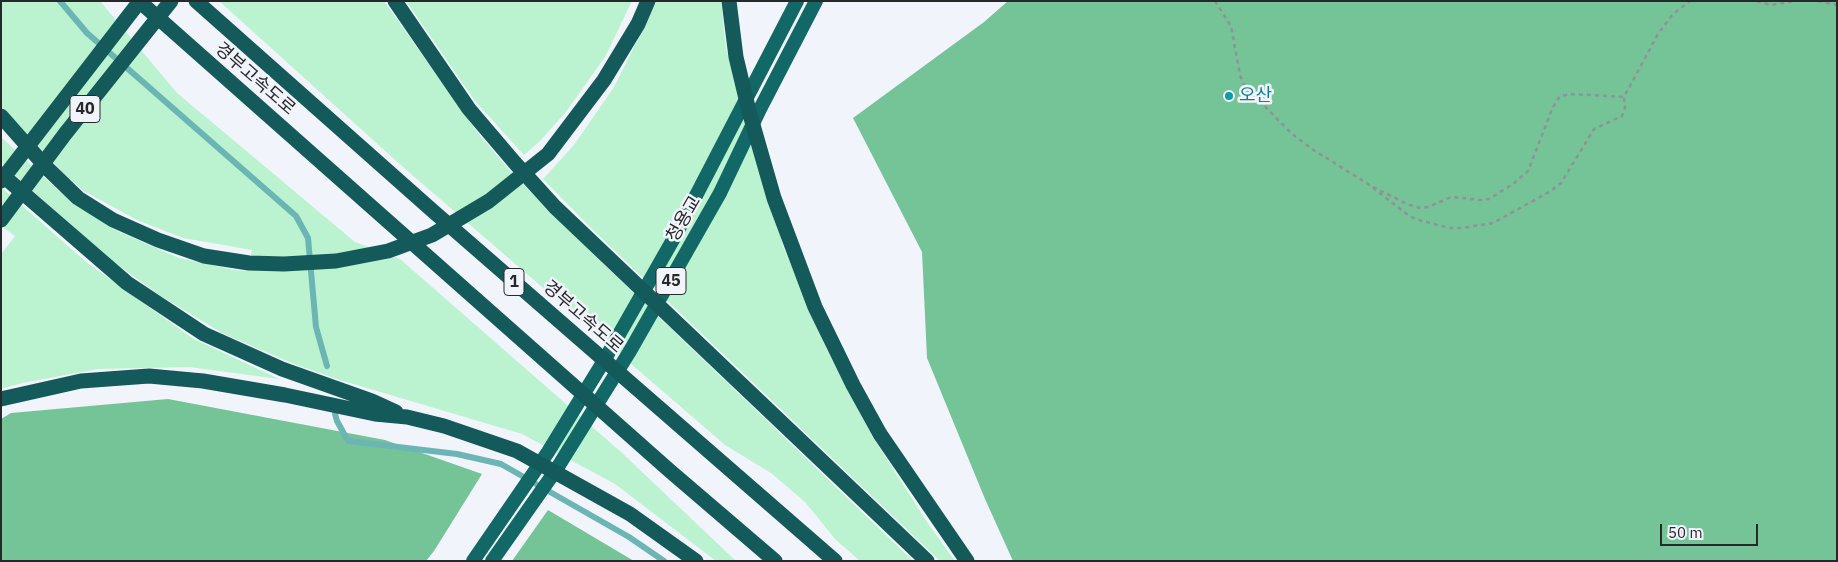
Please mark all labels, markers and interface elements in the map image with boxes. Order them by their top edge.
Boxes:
street label: 경부고속도로 [210,38,300,120]
place label: 오산 [1239,85,1272,107]
marker: 오산 [1223,90,1235,102]
road number: 40 [70,96,100,122]
street label: 청용교 [662,192,706,246]
road number: 1 [504,268,524,296]
road number: 45 [656,268,686,294]
street label: 경부고속도로 [538,276,628,358]
scale bar [1663,514,1760,546]
text: 50 m [1668,523,1703,542]

